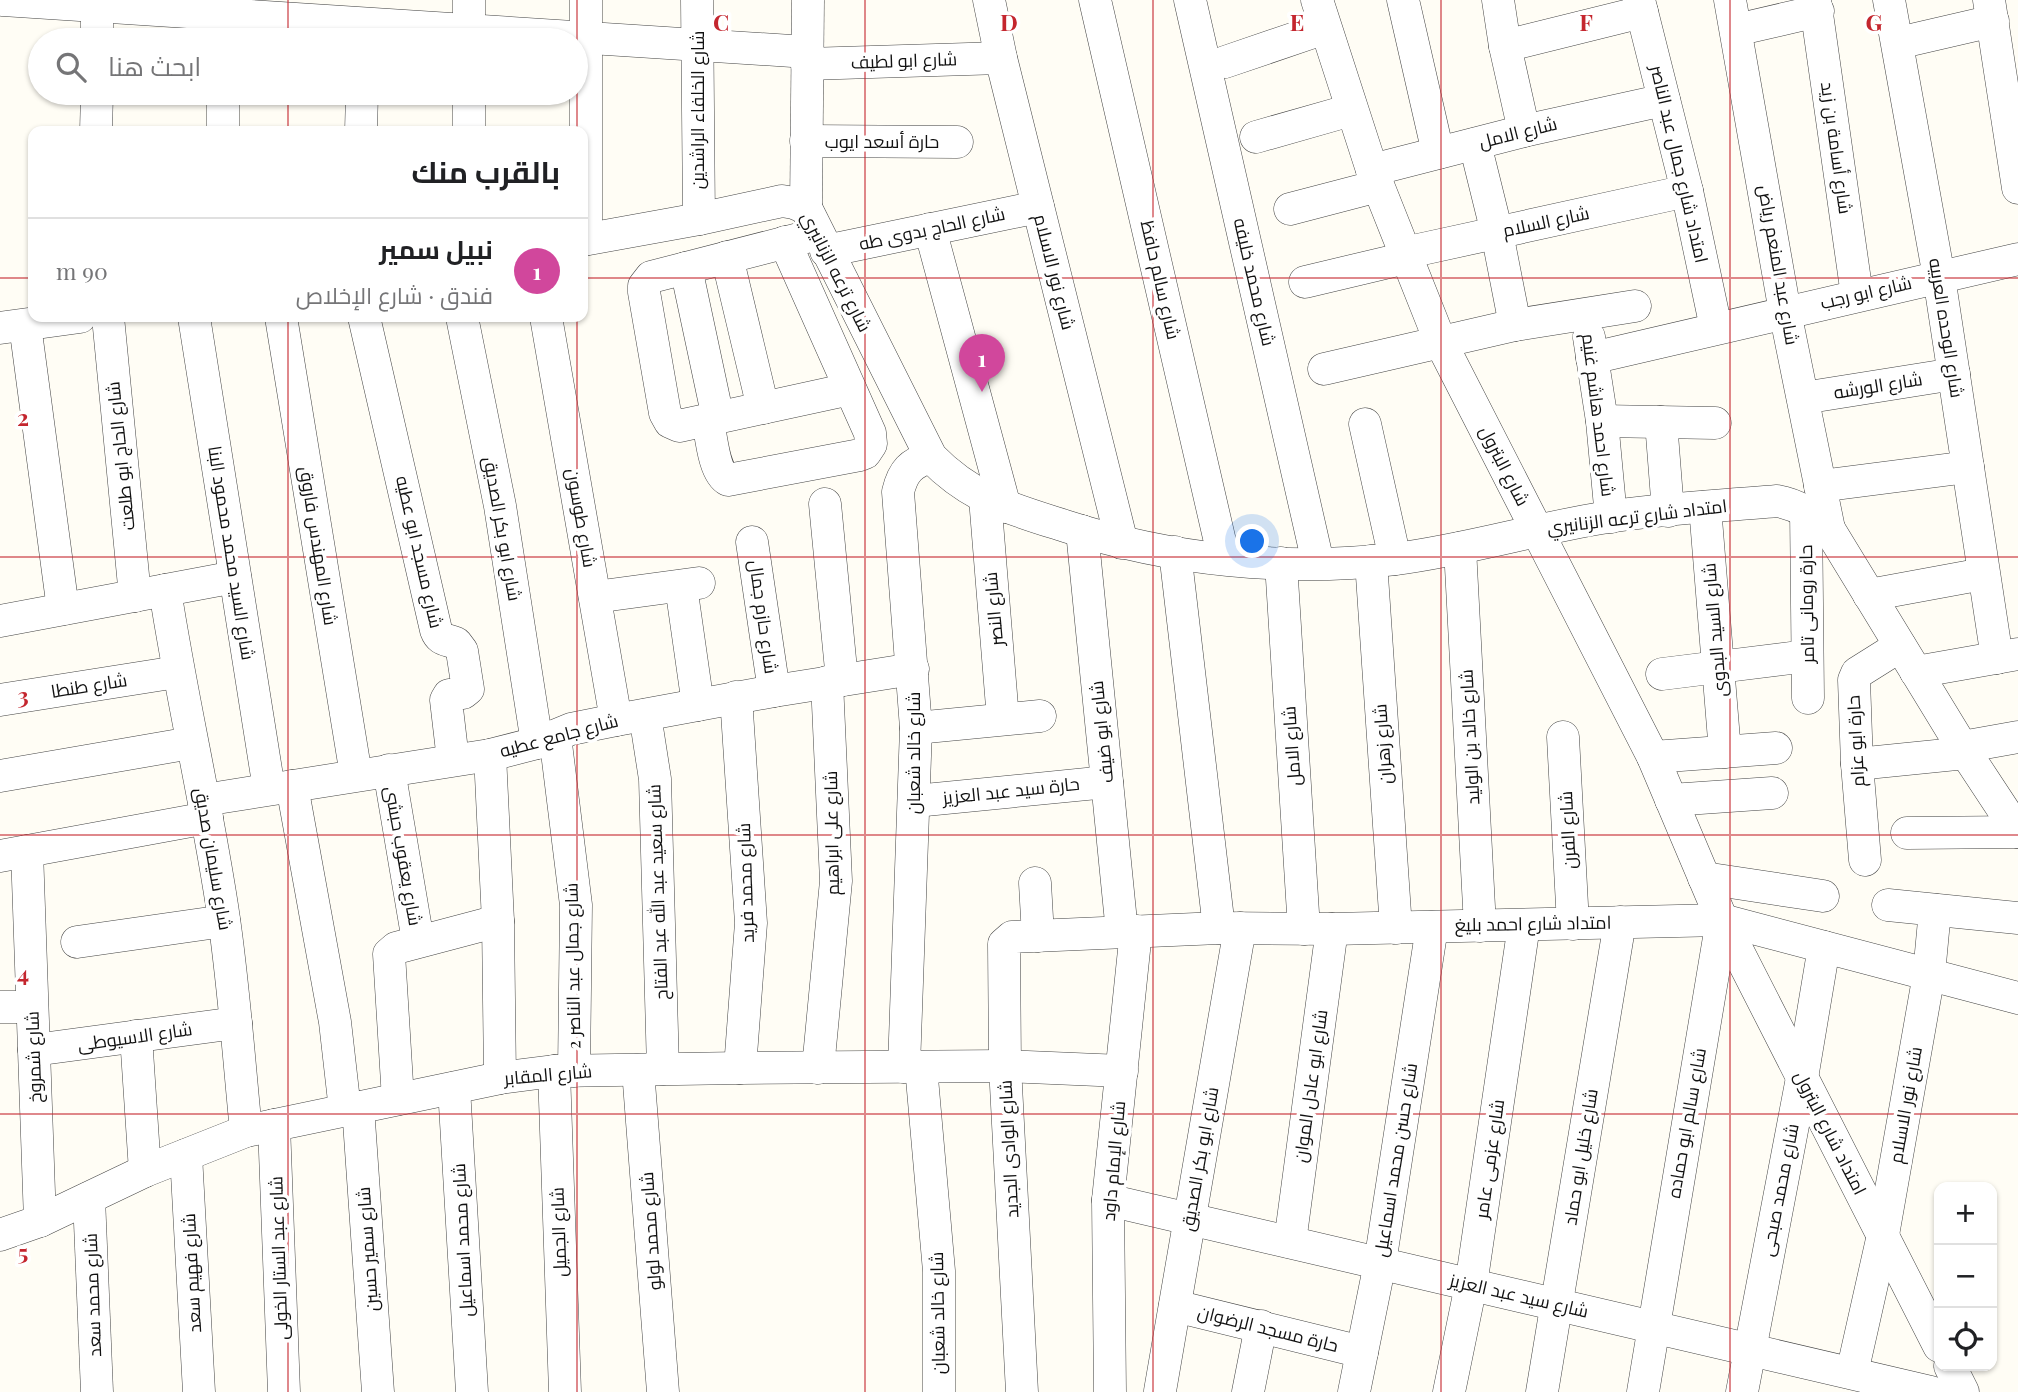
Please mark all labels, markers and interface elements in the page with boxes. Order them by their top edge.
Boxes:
text: C [713,6,729,37]
text: D [1000,6,1018,37]
text: E [1290,6,1304,37]
text: F [1579,6,1593,37]
text: G [1866,6,1883,37]
search box [28,28,588,105]
street label: شارع الخلفاء الراشدين [685,31,710,189]
street label: شارع ابو لطيف [850,46,958,75]
icon: search [52,48,90,86]
text: ابحث هنا [108,48,201,83]
street label: امتداد شارع جمال عبد الناصر [1644,61,1714,265]
street label: شارع أسامة بن زيد [1815,80,1858,216]
street label: شارع الامل [1476,111,1560,154]
street label: حارة أسعد ايوب [825,129,939,153]
text: بالقرب منك [412,151,560,191]
street label: شارع عبد المنعم رياض [1752,183,1805,347]
street label: شارع السلام [1500,200,1592,243]
street label: شارع الحاج بدوى طه [856,201,1007,256]
street label: شارع ترعه الزنانيري [794,207,878,337]
street label: شارع نور الاسلام [1028,211,1081,332]
street label: شارع محمد خليفه [1228,215,1281,348]
street label: شارع سالم حافظ [1135,218,1186,342]
text: نبيل سمير [379,231,493,266]
text: 90 m [56,255,108,286]
text: 1 [533,255,541,286]
street label: شارع الوحده العربيه [1923,256,1970,400]
street label: شارع ابو رجب [1818,270,1914,315]
text: فندق · شارع الإخلاص [296,279,493,310]
street label: شارع احمد هاشم غنيم [1576,332,1621,498]
pin: 1 [959,334,1005,392]
street label: شارع الورشه [1832,366,1924,405]
street label: شارع الحاج ابو طلعت [100,380,141,532]
text: 2 [17,401,29,432]
street label: شارع البترول [1474,421,1535,510]
street label: شارع السيد محمد محمود البنا [202,444,261,662]
street label: شارع ابو بكر الصديق [477,455,527,603]
street label: شارع المهندس فاروق [294,465,343,627]
street label: شارع طوسون [560,466,603,570]
street label: شارع مسجد ابو عطيه [390,473,449,631]
street label: امتداد شارع ترعه الزنانيري [1545,493,1729,542]
your location [1235,524,1269,558]
street label: حارة رومانى تامر [1793,544,1819,665]
street label: شارع حازم جمال [743,558,784,675]
street label: شارع السيد البدوى [1696,562,1733,698]
street label: شارع النصر [978,571,1009,648]
street label: شارع طنطا [49,667,129,704]
street label: شارع خالد بن الوليد [1453,669,1486,805]
text: 3 [17,679,29,710]
street label: شارع ابو ضيف [1084,680,1119,785]
street label: شارع خالد شعبان [901,692,926,814]
street label: حارة ابو عزام [1841,695,1870,787]
street label: شارع زهران [1367,703,1398,785]
street label: شارع الامل [1276,705,1307,787]
street label: شارع جامع عطيه [497,708,621,763]
street label: شارع على ابراهيم [818,770,845,896]
street label: حارة سيد عبد العزيز [940,771,1081,809]
street label: شارع يعقوب حبشى [379,784,428,928]
street label: شارع سعيد عبد الله عبد الفتاح [641,784,674,1000]
street label: شارع سليمان صديق [189,786,238,932]
street label: شارع الفرن [1553,790,1582,870]
street label: شارع محمد فريد [731,823,760,944]
street label: شارع جمال عبد الناصر 2 [559,883,586,1049]
street label: امتداد شارع احمد بليغ [1454,910,1612,937]
text: 4 [17,957,29,988]
street label: شارع ابو عادل الموان [1287,1008,1334,1164]
street label: شارع شمروخ [19,1011,48,1103]
street label: شارع الاسيوطى [76,1016,194,1057]
street label: شارع نور الاسلام [1883,1044,1928,1165]
street label: شارع سالم ابو حماده [1661,1046,1712,1200]
street label: شارع المقابر [502,1058,593,1091]
street label: شارع حسن محمد اسماعيل [1368,1061,1423,1259]
street label: امتداد شارع البترول [1788,1066,1873,1199]
street label: شارع الوادى الجديد [992,1079,1025,1219]
street label: شارع ابو بكر الصديق [1175,1085,1225,1233]
street label: شارع خليل ابو حماد [1557,1087,1604,1227]
street label: شارع عزمى عامر [1469,1098,1510,1221]
street label: شارع الإمام داود [1096,1100,1131,1222]
street label: شارع محمد صبحى [1754,1121,1805,1258]
street label: شارع محمد اسماعيل [446,1163,479,1317]
street label: شارع محمد لولو [634,1171,667,1291]
street label: شارع عبد الستار الخولى [263,1176,294,1340]
map controls [1934,1182,1997,1371]
button: + [1934,1182,1997,1245]
street label: شارع سمير حسين [351,1186,384,1312]
street label: شارع الجميل [544,1187,573,1277]
street label: شارع فهيم سعد [176,1213,207,1333]
street label: شارع محمد سعد [78,1233,107,1357]
text: 5 [18,1236,28,1267]
button: − [1934,1245,1997,1308]
street label: شارع خالد شعبان [924,1251,951,1375]
street label: شارع سيد عبد العزيز [1446,1267,1591,1324]
street label: حارة مسجد الرضوان [1195,1299,1341,1357]
button: locate [1934,1308,1997,1371]

